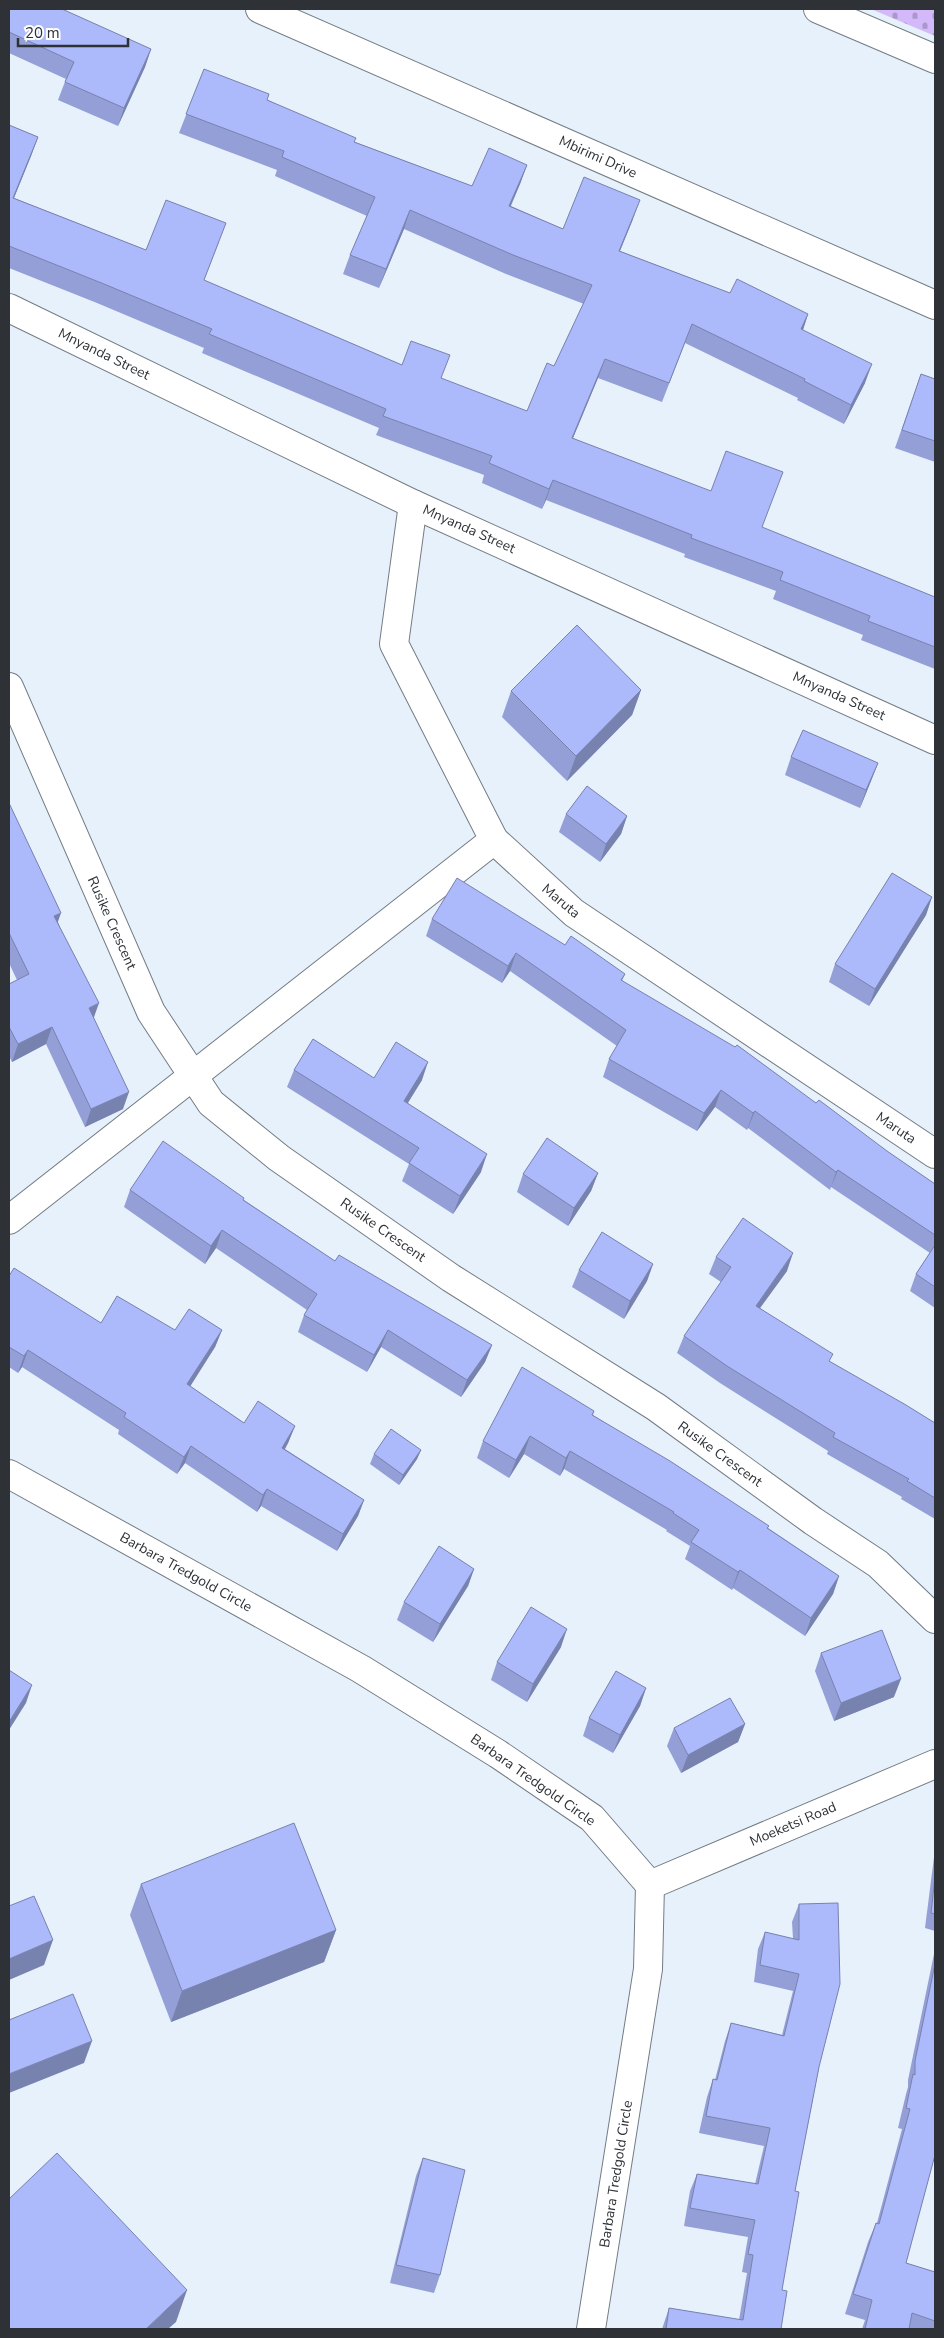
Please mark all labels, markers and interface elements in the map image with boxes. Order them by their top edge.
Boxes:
scale bar [18,15,128,47]
text: 20 m [25,23,60,43]
street label: Mbirimi Drive [556,131,640,183]
street label: Mnyanda Street [55,324,153,384]
street label: Mnyanda Street [420,500,518,558]
street label: Mnyanda Street [790,667,888,725]
street label: Rusike Crescent [83,873,141,973]
street label: Maruta [538,879,584,923]
street label: Maruta [872,1108,920,1148]
street label: Rusike Crescent [336,1193,430,1267]
street label: Rusike Crescent [674,1417,766,1491]
street label: Barbara Tredgold Circle [116,1528,256,1616]
street label: Barbara Tredgold Circle [467,1730,599,1830]
street label: Moeketsi Road [747,1797,839,1851]
street label: Barbara Tredgold Circle [595,2099,637,2249]

